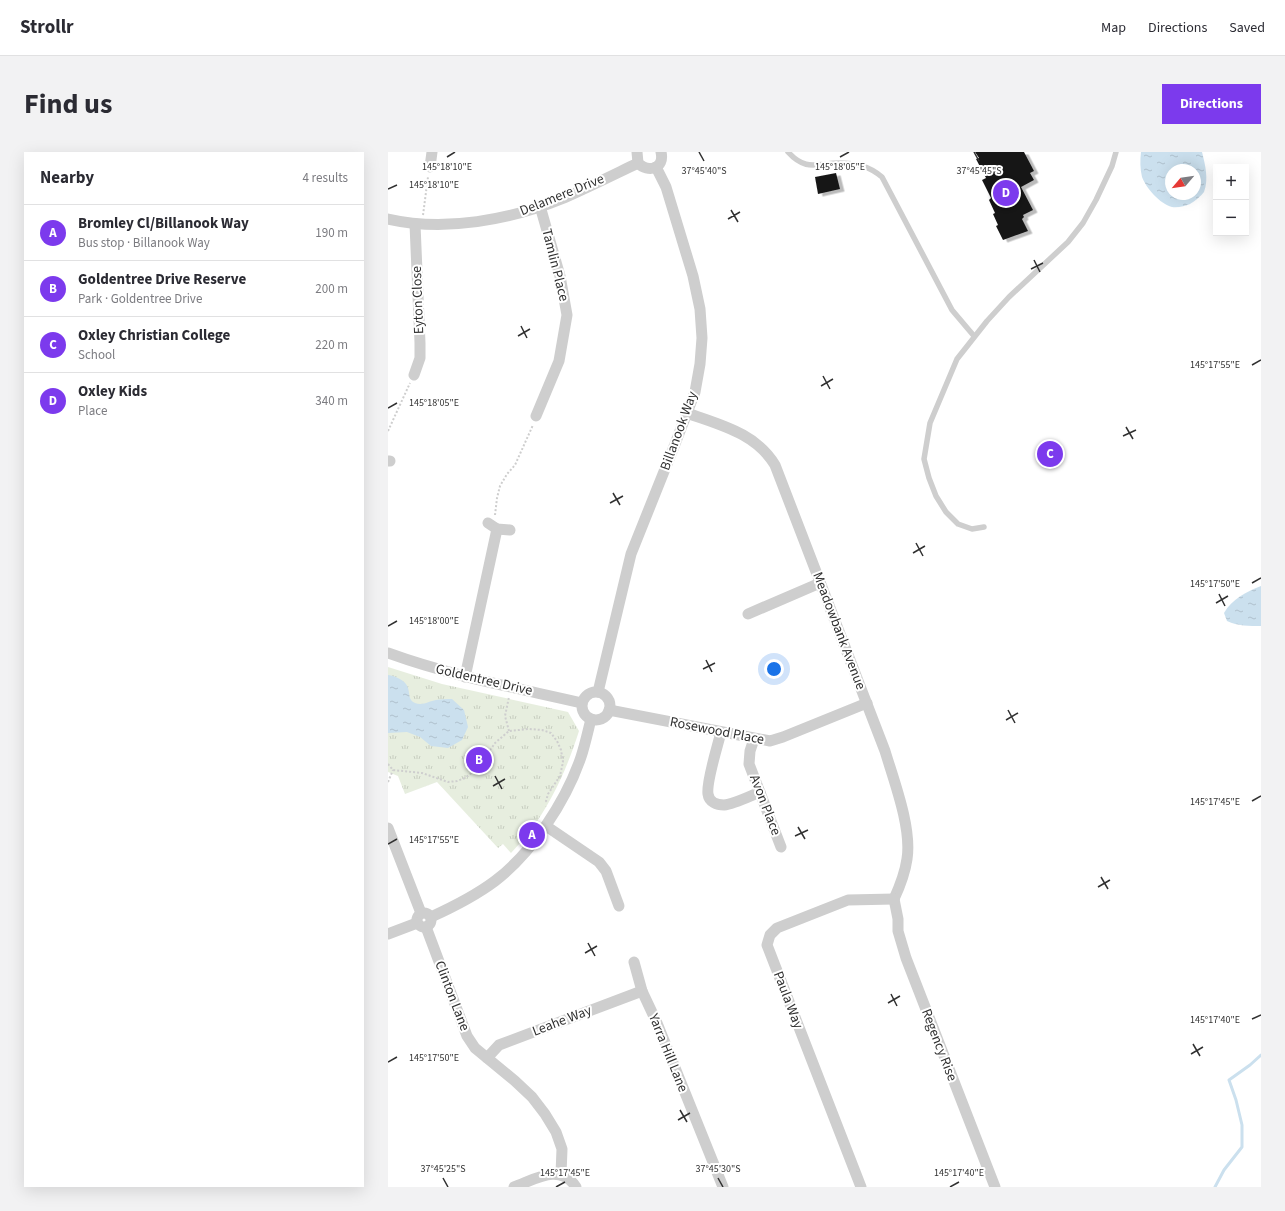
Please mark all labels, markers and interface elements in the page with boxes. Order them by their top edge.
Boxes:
text: Strollr [20,14,74,41]
text: Map [1101,18,1126,38]
text: Directions [1148,18,1207,38]
text: Saved [1229,18,1265,38]
text: Find us [24,84,112,124]
button: Directions [1162,84,1261,124]
text: 145°18'10"E [422,160,472,174]
text: 145°18'05"E [815,160,865,174]
text: 37°45'40"S [681,164,727,178]
text: 37°45'45"S [956,164,1002,178]
north arrow [1165,164,1201,200]
map controls [1213,164,1249,236]
button: + [1213,164,1249,200]
text: Nearby [40,166,94,190]
text: 4 results [303,169,348,187]
street label: Delamere Drive [517,169,607,221]
text: 145°18'10"E [409,178,459,192]
pin: D [993,178,1019,208]
button: − [1213,200,1249,236]
text: Bromley Cl/Billanook Way [78,213,249,234]
text: A [49,224,57,242]
text: 190 m [315,224,348,242]
street label: Tamlin Place [536,227,574,303]
text: Bus stop · Billanook Way [78,234,210,252]
street label: Eyton Close [407,265,429,334]
text: Goldentree Drive Reserve [78,269,246,290]
text: B [49,280,57,298]
text: 200 m [315,280,348,298]
text: Park · Goldentree Drive [78,290,202,308]
text: Oxley Christian College [78,325,230,346]
text: C [49,336,57,354]
text: 220 m [315,336,348,354]
text: School [78,346,115,364]
text: 145°17'55"E [1190,358,1240,372]
text: Oxley Kids [78,381,147,402]
street label: Billanook Way [655,388,703,473]
text: D [49,392,57,410]
text: 340 m [315,392,348,410]
text: 145°18'05"E [409,396,459,410]
text: Place [78,402,107,420]
pin: C [1037,439,1063,469]
street label: Meadowbank Avenue [807,569,871,693]
text: 145°17'50"E [1190,577,1240,591]
text: 145°18'00"E [409,614,459,628]
street label: Goldentree Drive [434,659,534,701]
your location [764,659,784,679]
street label: Rosewood Place [668,712,766,750]
pin: B [466,745,492,775]
street label: Avon Place [744,772,786,838]
text: 145°17'45"E [1190,795,1240,809]
pin: A [519,820,545,850]
text: 145°17'55"E [409,833,459,847]
street label: Clinton Lane [429,958,475,1034]
street label: Paula Way [768,969,808,1032]
street label: Leahe Way [529,1000,595,1041]
street label: Regency Rise [916,1006,962,1084]
street label: Yarra Hill Lane [643,1010,693,1095]
text: 145°17'40"E [1190,1013,1240,1027]
text: 145°17'50"E [409,1051,459,1065]
text: 37°45'25"S [420,1162,466,1176]
text: 37°45'30"S [695,1162,741,1176]
text: 145°17'45"E [540,1166,590,1180]
text: 145°17'40"E [934,1166,984,1180]

